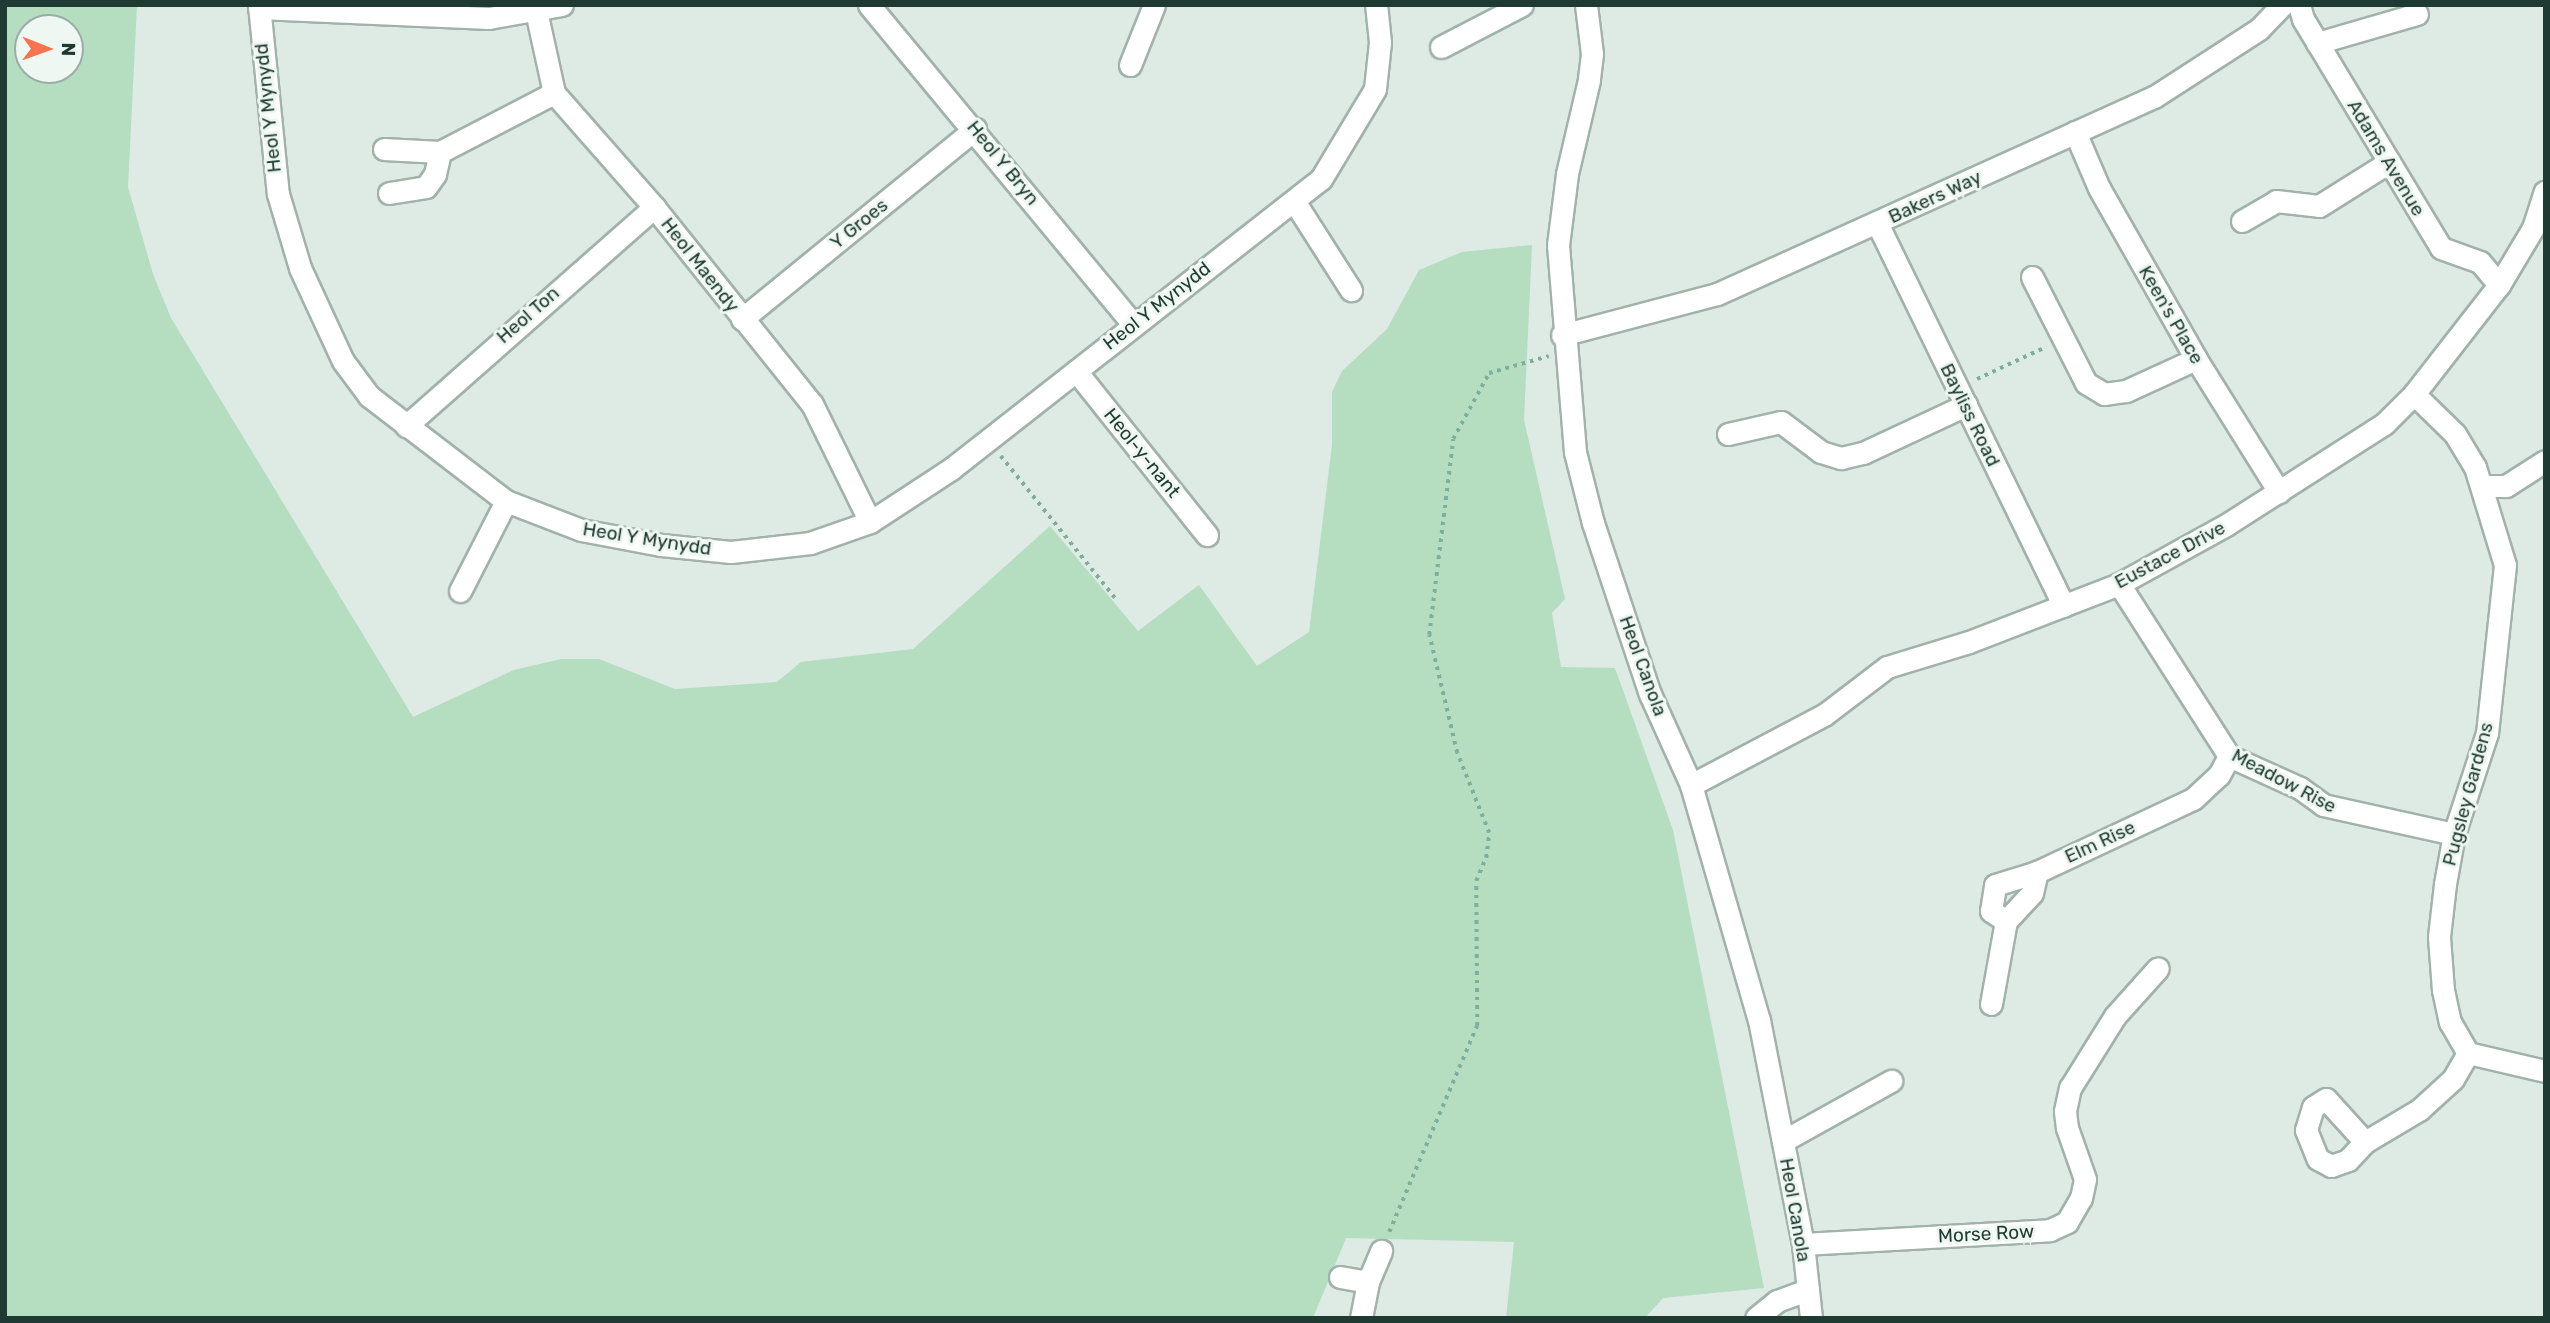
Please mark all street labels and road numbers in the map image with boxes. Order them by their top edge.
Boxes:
street label: Heol Y Mynydd [250,42,286,174]
street label: Adams Avenue [2342,95,2430,221]
street label: Heol Y Bryn [962,116,1044,210]
street label: Bakers Way [1885,165,1985,229]
street label: Y Groes [825,194,893,254]
street label: Heol Maendy [656,213,744,317]
street label: Heol Y Mynydd [1098,257,1216,355]
street label: Keen's Place [2134,262,2208,368]
street label: Heol Ton [492,281,564,349]
street label: Bayliss Road [1935,360,2005,470]
street label: Heol-y-nant [1099,404,1185,502]
street label: Eustace Drive [2111,516,2229,594]
street label: Heol Y Mynydd [581,518,713,560]
street label: Heol Canola [1614,613,1672,719]
street label: Pugsley Gardens [2438,719,2498,869]
street label: Meadow Rise [2228,744,2340,818]
street label: Elm Rise [2061,816,2139,868]
street label: Heol Canola [1775,1156,1815,1264]
street label: Morse Row [1937,1220,2035,1248]

